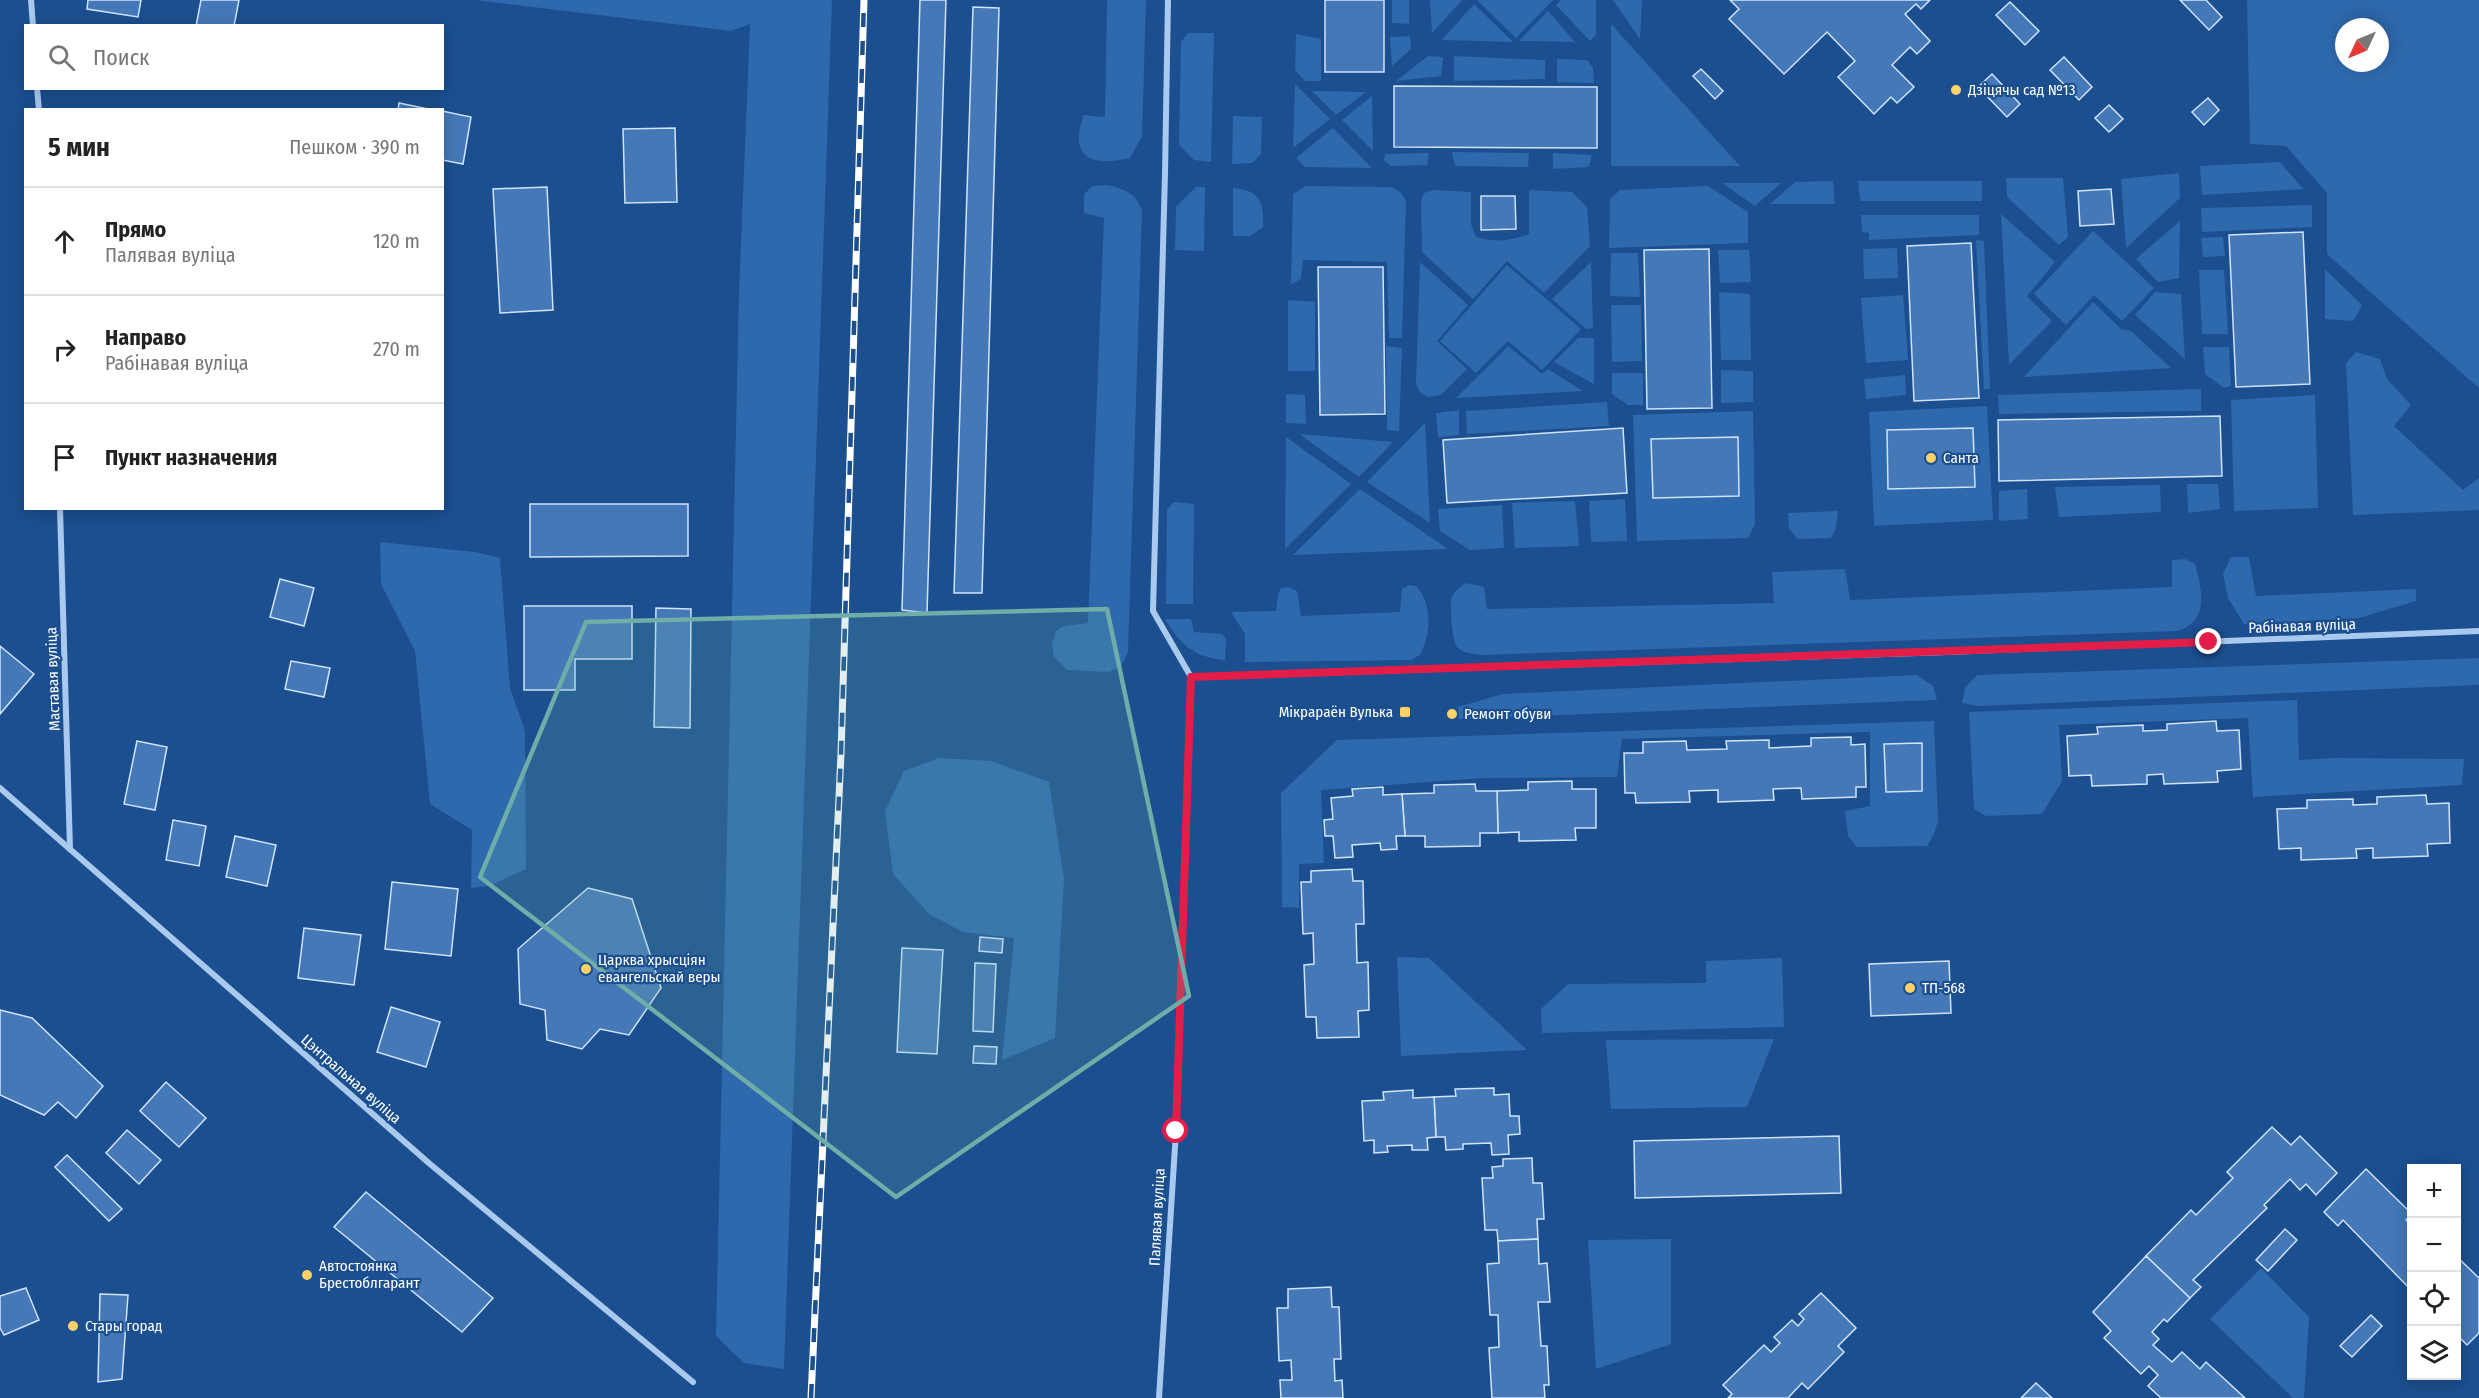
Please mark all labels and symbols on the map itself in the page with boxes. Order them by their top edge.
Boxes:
north arrow [2335,18,2389,72]
place label: Дзіцячы сад №13 [1967,81,2076,99]
marker: Дзіцячы сад №13 [1949,83,1963,97]
place label: Санта [1943,449,1979,467]
marker: Санта [1924,451,1938,465]
street label: Рабінавая вуліца [2248,615,2356,637]
street label: Маставая вуліца [42,627,64,731]
route end [2195,628,2221,654]
place label: Мікрараён Вулька [1279,703,1393,721]
marker: Мікрараён Вулька [1398,705,1412,719]
place label: Ремонт обуви [1464,705,1551,723]
marker: Ремонт обуви [1445,707,1459,721]
place label: Царква хрысціян евангельскай веры [598,951,721,986]
marker: Царква хрысціян евангельскай веры [579,962,593,976]
place label: ТП-568 [1922,979,1965,997]
marker: ТП-568 [1903,981,1917,995]
street label: Цэнтральная вуліца [297,1031,405,1127]
route start [1162,1117,1188,1143]
street label: Палявая вуліца [1145,1168,1169,1266]
place label: Автостоянка Брестоблгарант [319,1257,420,1292]
marker: Автостоянка Брестоблгарант [300,1268,314,1282]
place label: Стары горад [85,1317,162,1335]
marker: Стары горад [66,1319,80,1333]

